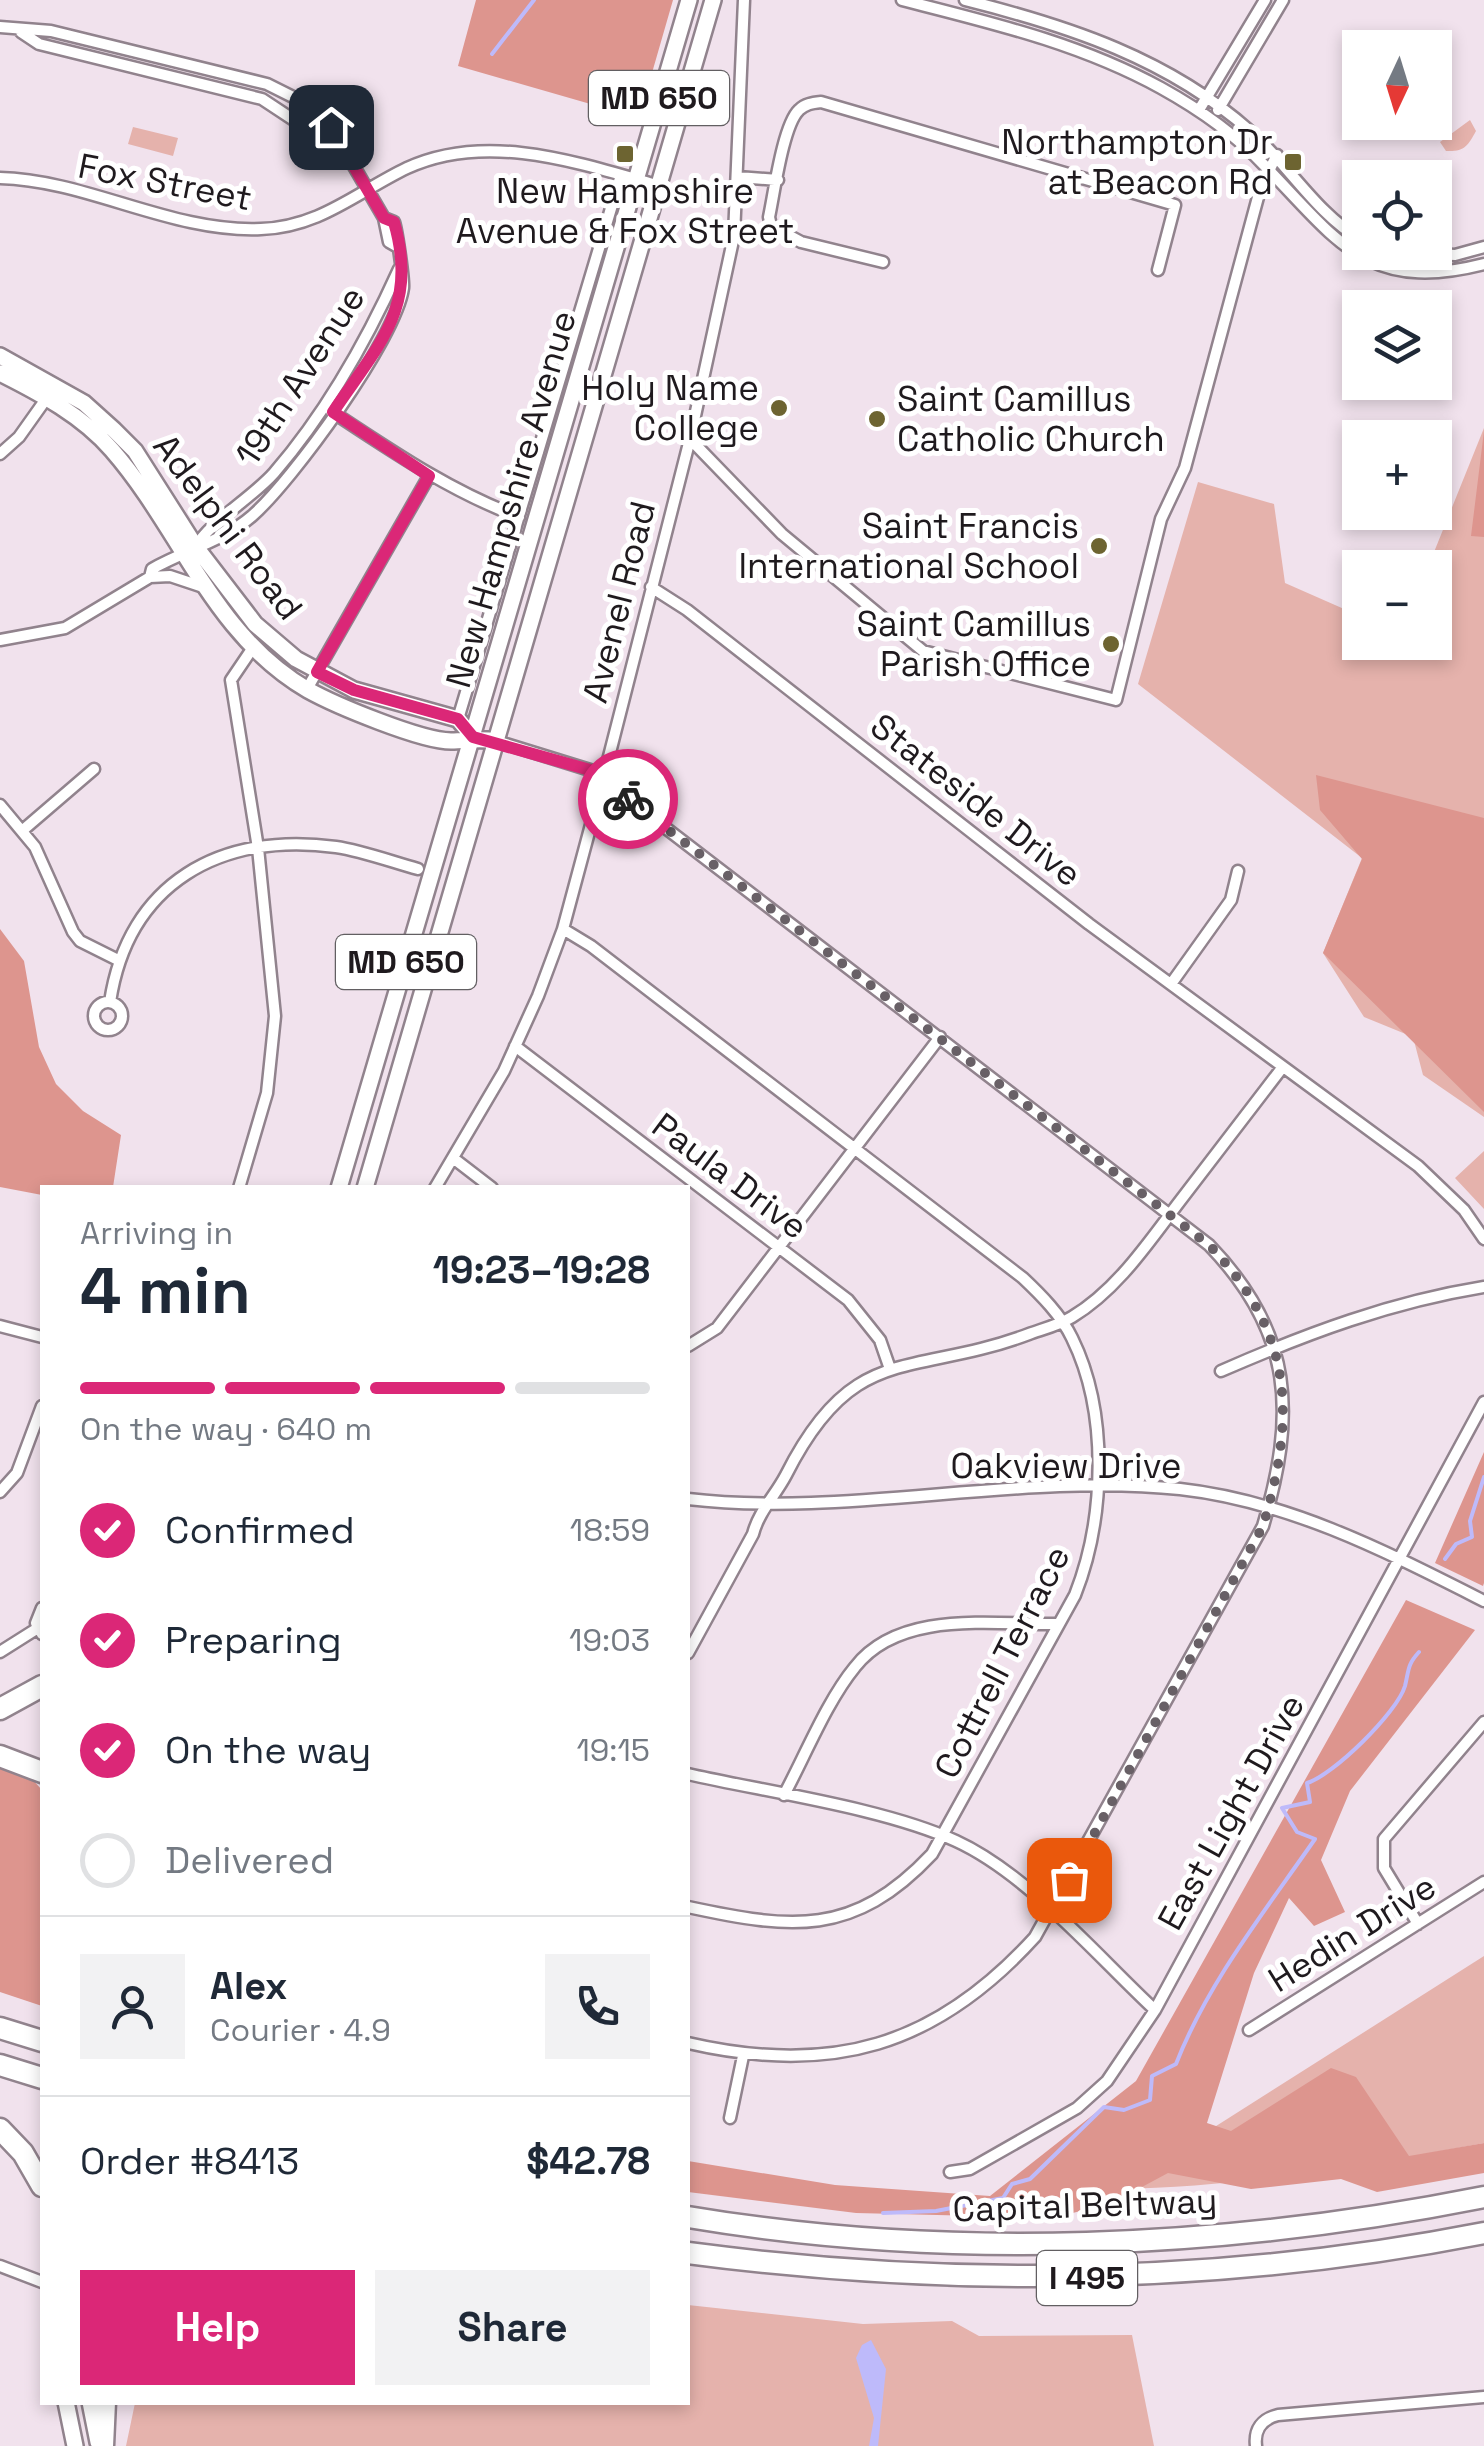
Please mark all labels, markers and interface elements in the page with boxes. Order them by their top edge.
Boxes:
north arrow [1342,30,1452,140]
map controls [1342,30,1452,660]
road number: MD 650 [589,71,729,125]
pin [289,85,374,170]
icon: home [304,100,359,155]
place label: Northampton Dr at Beacon Rd [1001,120,1273,204]
marker: New Hampshire Avenue & Fox Street [614,143,636,165]
street label: Fox Street [74,144,256,220]
marker: Northampton Dr at Beacon Rd [1282,151,1304,173]
button: locate [1342,160,1452,270]
place label: New Hampshire Avenue & Fox Street [456,169,794,253]
street label: 19th Avenue [226,278,374,474]
button: layers [1342,290,1452,400]
street label: New Hampshire Avenue [436,305,586,693]
place label: Holy Name College [581,366,759,450]
place label: Saint Camillus Catholic Church [897,377,1165,461]
marker: Holy Name College [768,397,790,419]
marker: Saint Camillus Catholic Church [866,408,888,430]
button: + [1342,420,1452,530]
street label: Adelphi Road [144,425,312,629]
street label: Avenel Road [573,497,665,707]
place label: Saint Francis International School [739,504,1079,588]
marker: Saint Francis International School [1088,535,1110,557]
button: − [1342,550,1452,660]
place label: Saint Camillus Parish Office [856,602,1091,686]
marker: Saint Camillus Parish Office [1100,633,1122,655]
street label: Stateside Drive [862,704,1090,896]
courier [578,749,678,849]
icon: bike [601,772,656,827]
road number: MD 650 [336,935,476,989]
street label: Paula Drive [644,1103,816,1249]
text: Arriving in [80,1213,233,1253]
text: 19:23–19:28 [433,1246,650,1294]
text: 4 min [80,1249,251,1332]
text: On the way · 640 m [80,1409,372,1449]
street label: Oakview Drive [950,1444,1182,1488]
icon: check [80,1503,135,1558]
text: Confirmed [165,1506,355,1554]
text: 18:59 [570,1510,650,1550]
street label: Cottrell Terrace [925,1538,1079,1786]
icon: check [80,1613,135,1668]
text: Preparing [165,1616,342,1664]
text: 19:03 [569,1620,650,1660]
street label: East Light Drive [1148,1686,1314,1938]
icon: check [80,1723,135,1778]
text: On the way [165,1726,371,1774]
text: 19:15 [576,1730,650,1770]
text: Delivered [165,1836,334,1884]
pin [1027,1838,1112,1923]
icon: bag [1042,1853,1097,1908]
street label: Hedin Drive [1260,1864,1444,2002]
button: person [80,1954,185,2059]
button: phone [545,1954,650,2059]
text: Alex [210,1962,287,2010]
text: Courier · 4.9 [210,2010,391,2050]
text: Order #8413 [80,2137,299,2185]
text: $42.78 [526,2137,650,2185]
street label: Capital Beltway [952,2178,1218,2232]
road number: I 495 [1037,2251,1137,2305]
button: Help [80,2270,355,2385]
button: Share [375,2270,650,2385]

